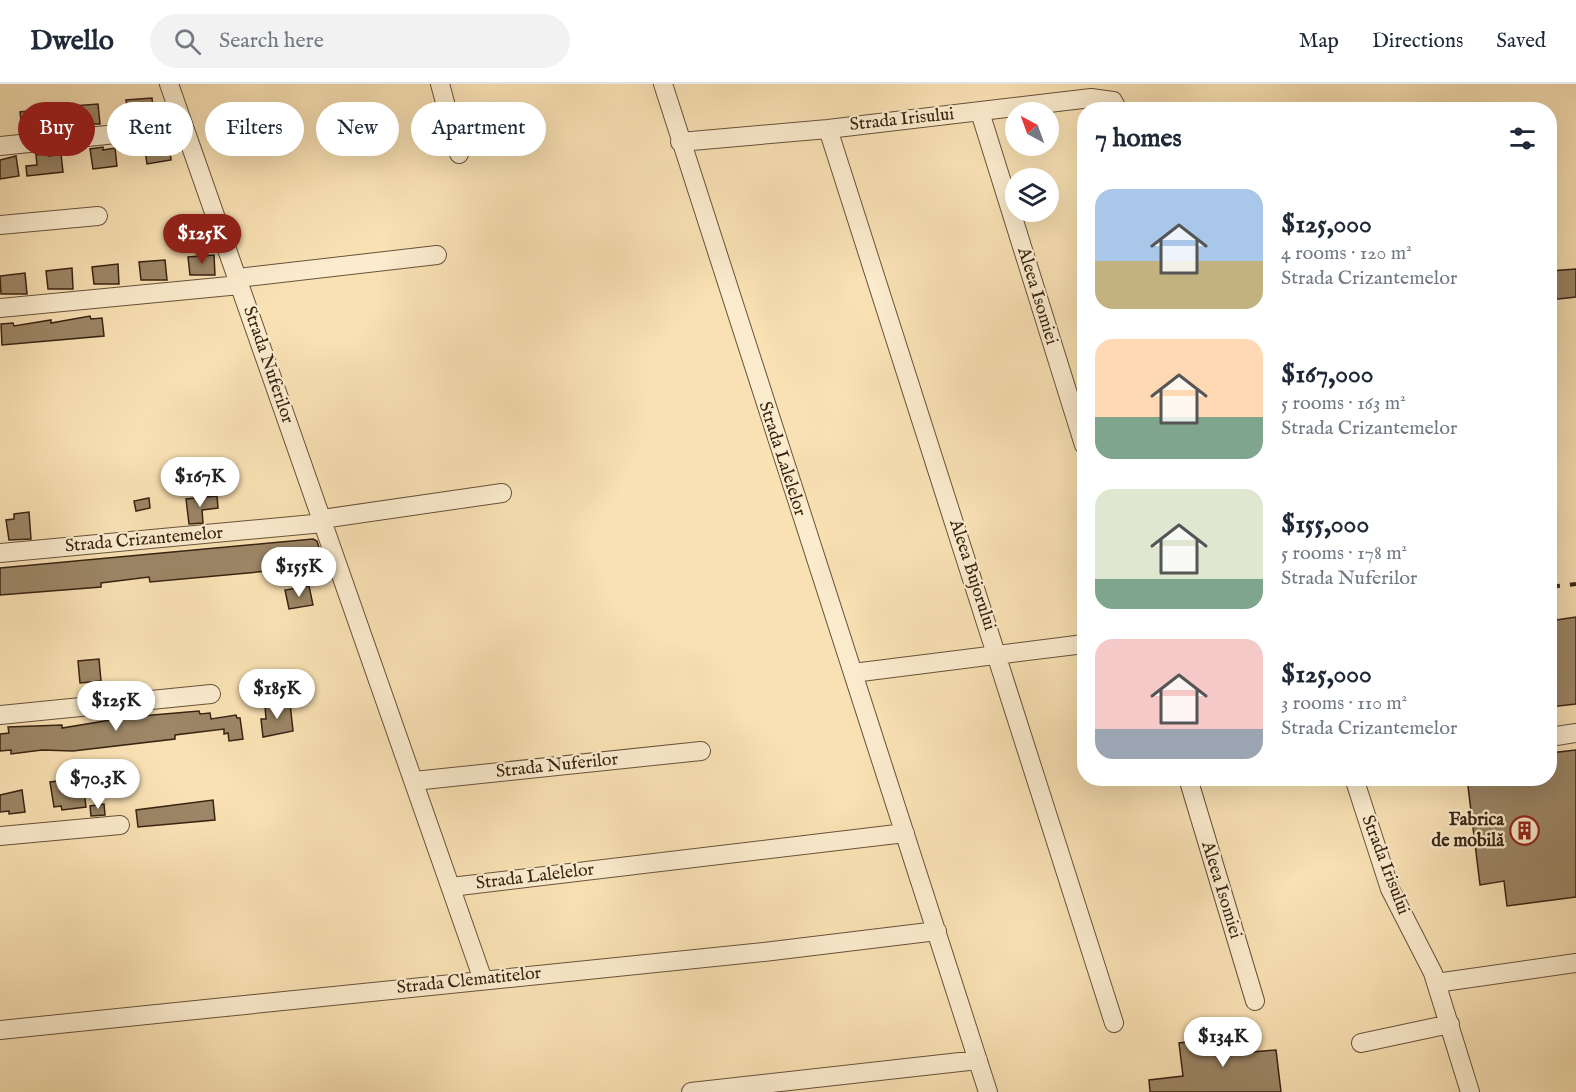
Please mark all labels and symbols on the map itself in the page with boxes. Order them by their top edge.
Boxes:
north arrow [1005,102,1059,156]
street label: Strada Irisului [849,103,956,137]
pin: $125K [160,214,244,265]
street label: Aleea Isomiei [1011,244,1063,348]
street label: Strada Nuferilor [237,303,299,427]
street label: Strada Lalelelor [753,399,811,519]
pin: $167K [158,457,242,508]
street label: Aleea Bujorului [943,516,1001,634]
street label: Strada Crizantemelor [64,522,224,558]
pin: $155K [257,547,341,598]
pin: $185K [235,669,319,720]
pin: $125K [74,681,158,732]
street label: Strada Nuferilor [495,748,620,784]
pin: $70.3K [49,759,147,810]
place label: Fabrica de mobilă [1432,809,1505,853]
street label: Strada Irisului [1355,812,1415,918]
building icon: Fabrica de mobilă [1509,814,1541,846]
street label: Aleea Isomiei [1195,838,1247,942]
street label: Strada Lalelelor [475,858,596,896]
street label: Strada Clematitelor [396,962,543,1000]
pin: $134K [1181,1017,1265,1068]

